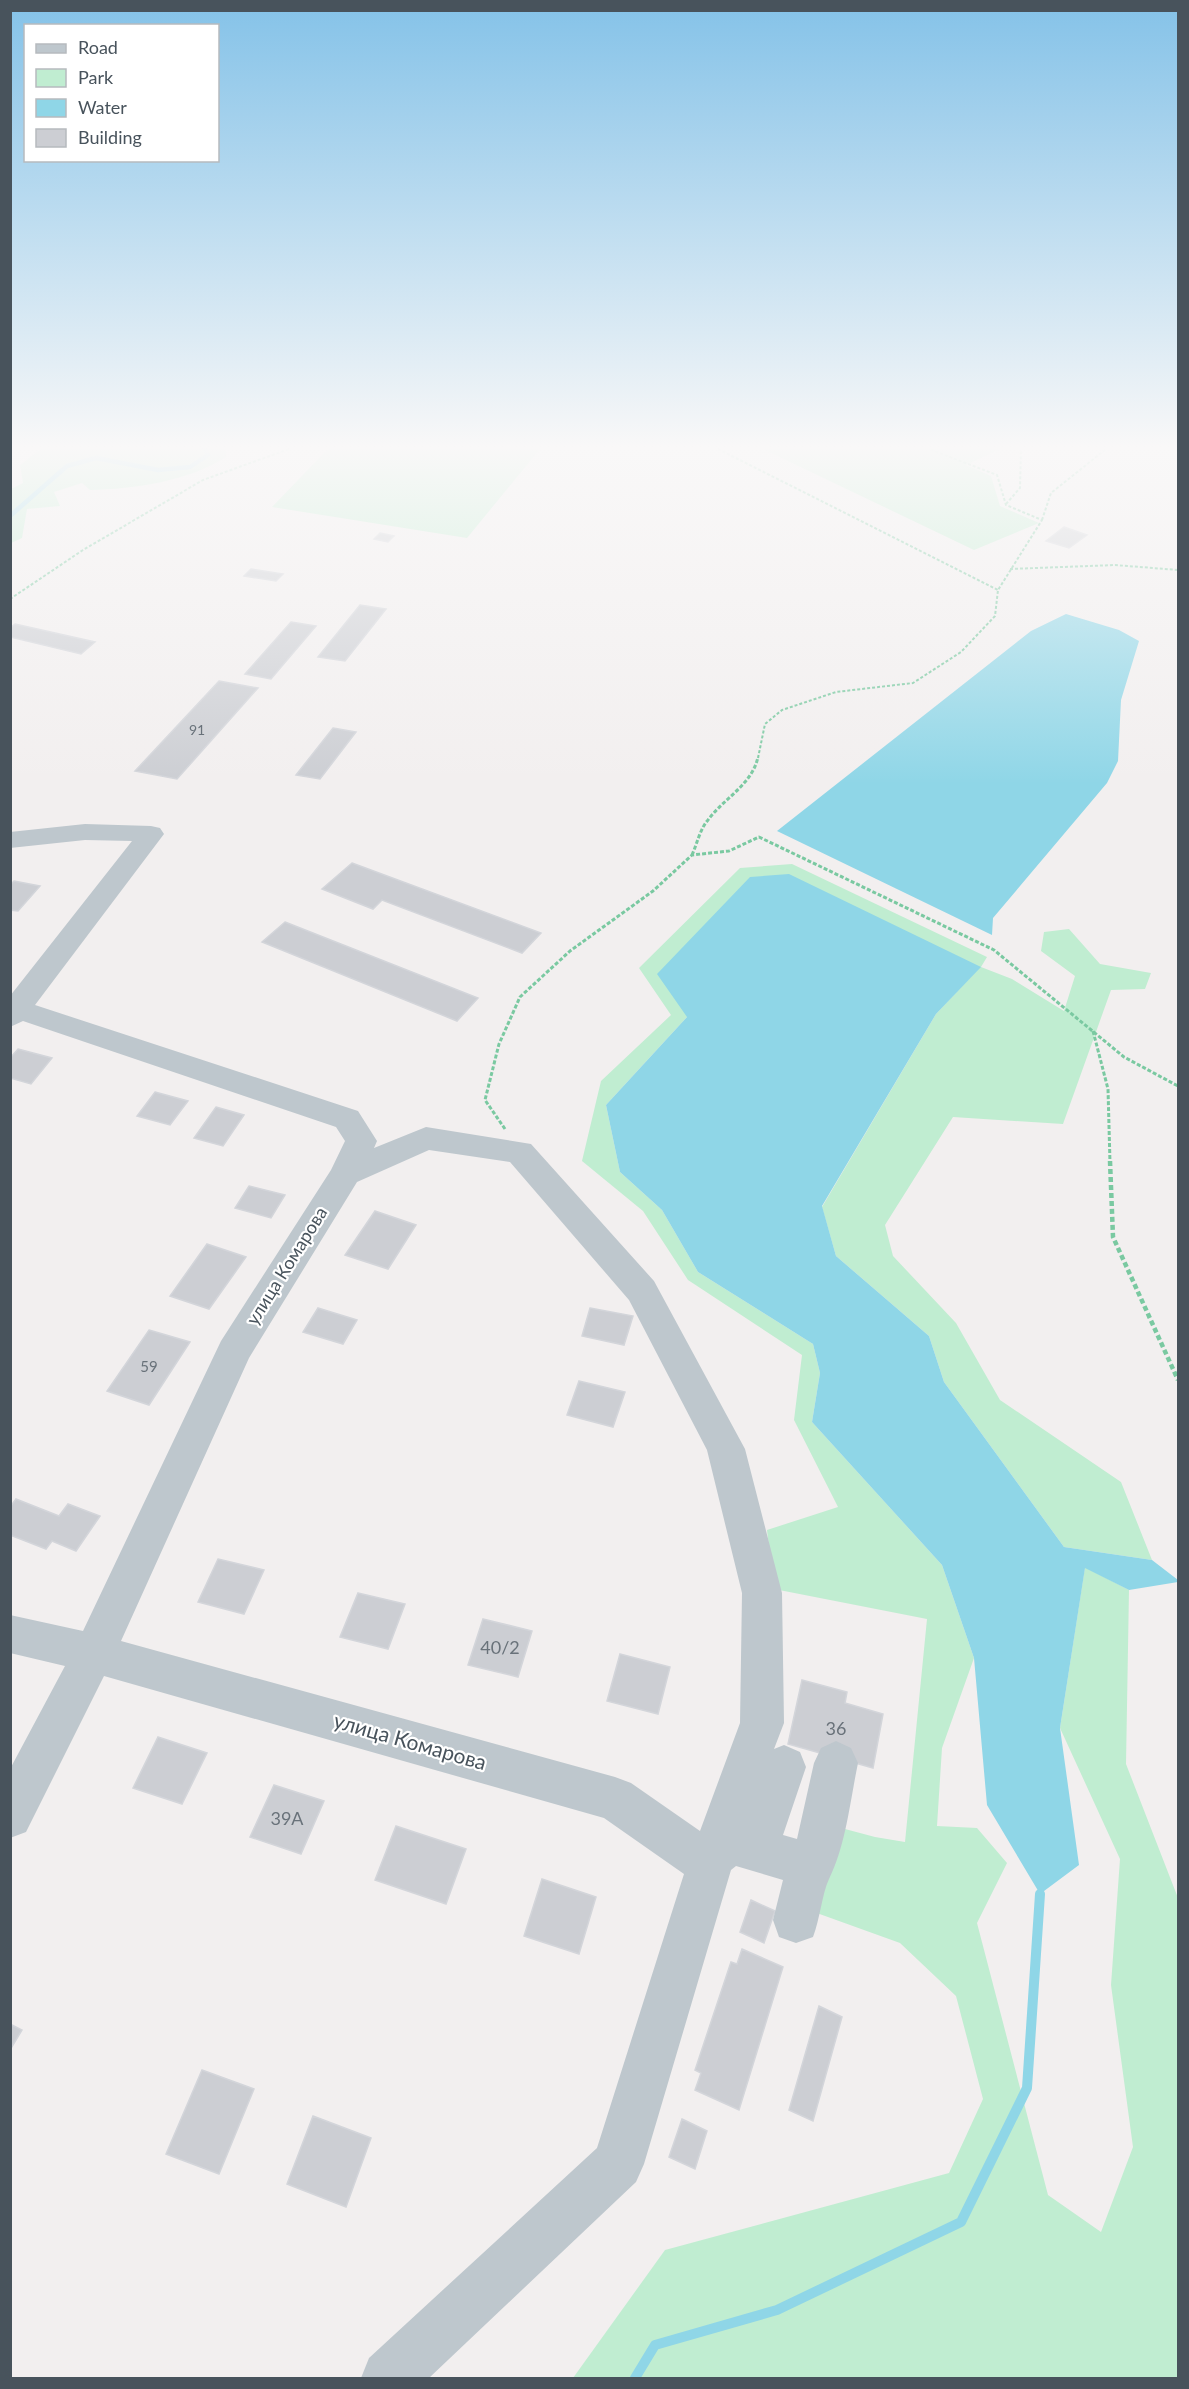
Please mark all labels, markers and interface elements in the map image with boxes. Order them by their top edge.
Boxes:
legend [24,24,219,162]
text: Road [78,36,118,58]
text: Park [78,66,114,88]
text: Water [78,96,127,118]
text: Building [78,126,142,148]
house number: 91 [189,721,205,738]
street label: улица Комарова [241,1202,331,1329]
house number: 59 [140,1357,158,1375]
house number: 40/2 [480,1636,520,1658]
street label: улица Комарова [331,1707,490,1774]
house number: 36 [826,1717,846,1739]
house number: 39А [270,1807,304,1829]

